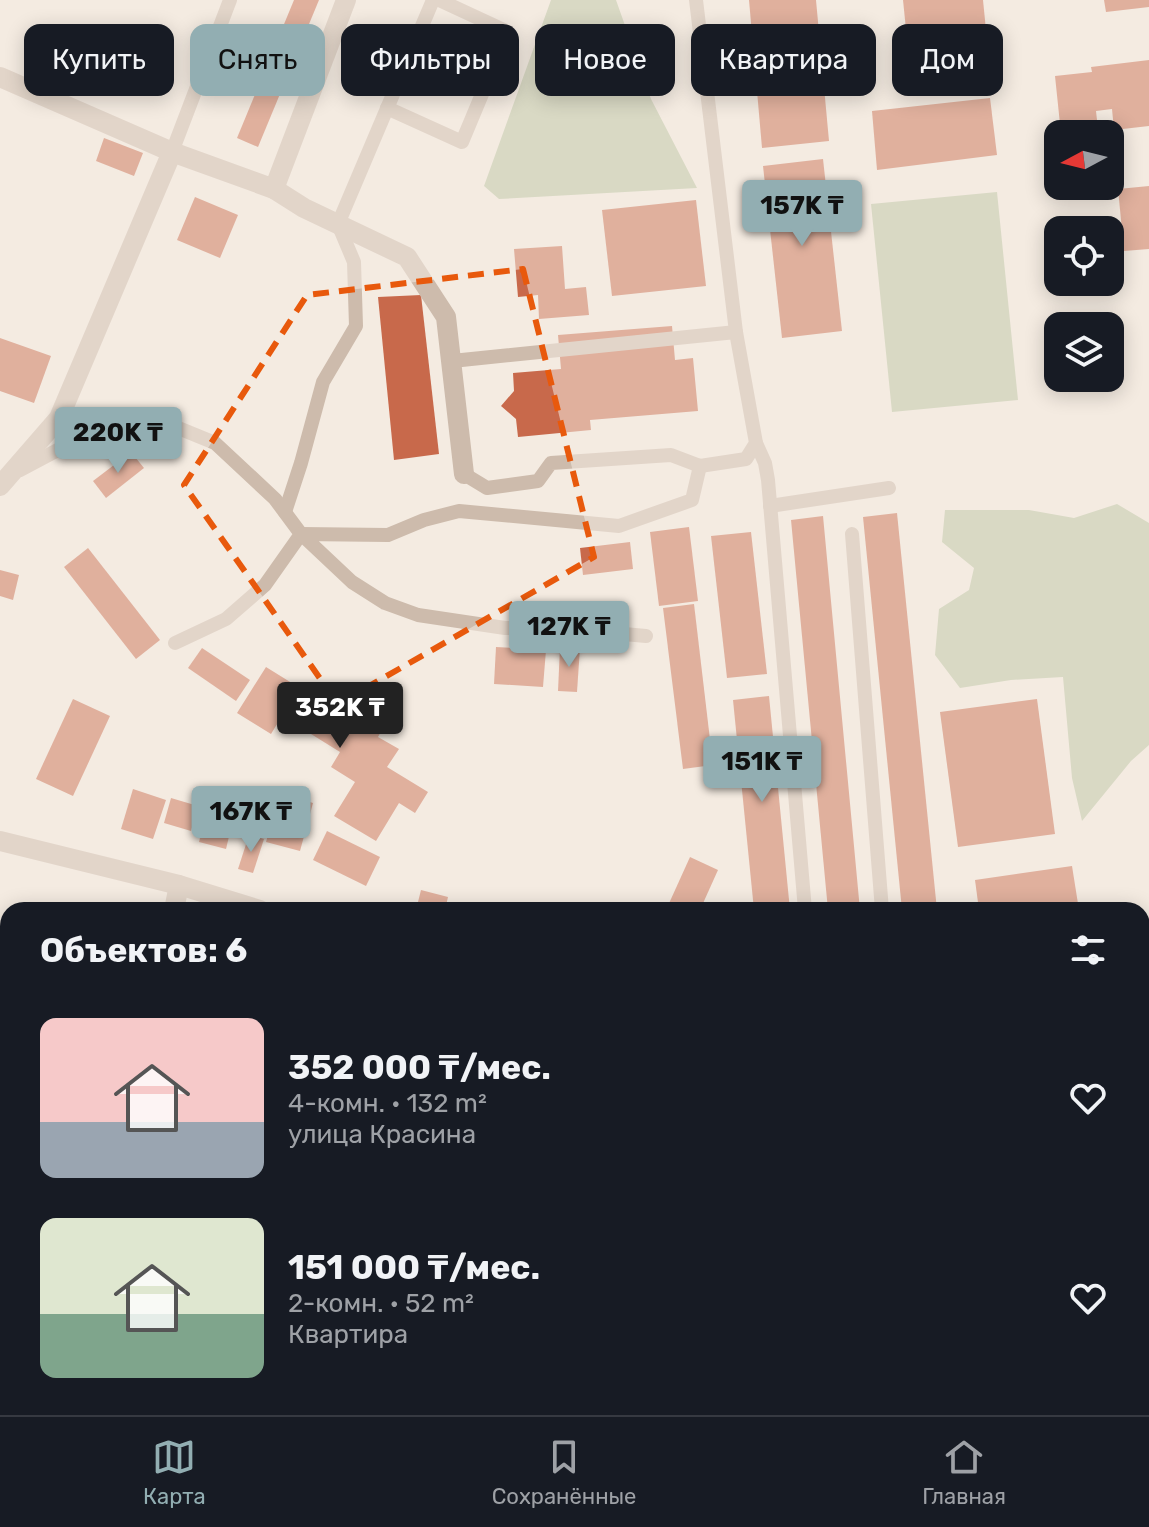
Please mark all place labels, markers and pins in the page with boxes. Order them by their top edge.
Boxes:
pin: 157K ₸ [737,180,867,248]
pin: 220K ₸ [53,407,183,475]
pin: 127K ₸ [504,601,634,669]
pin: 352K ₸ [275,682,405,750]
pin: 151K ₸ [697,736,827,804]
pin: 167K ₸ [186,786,316,854]

